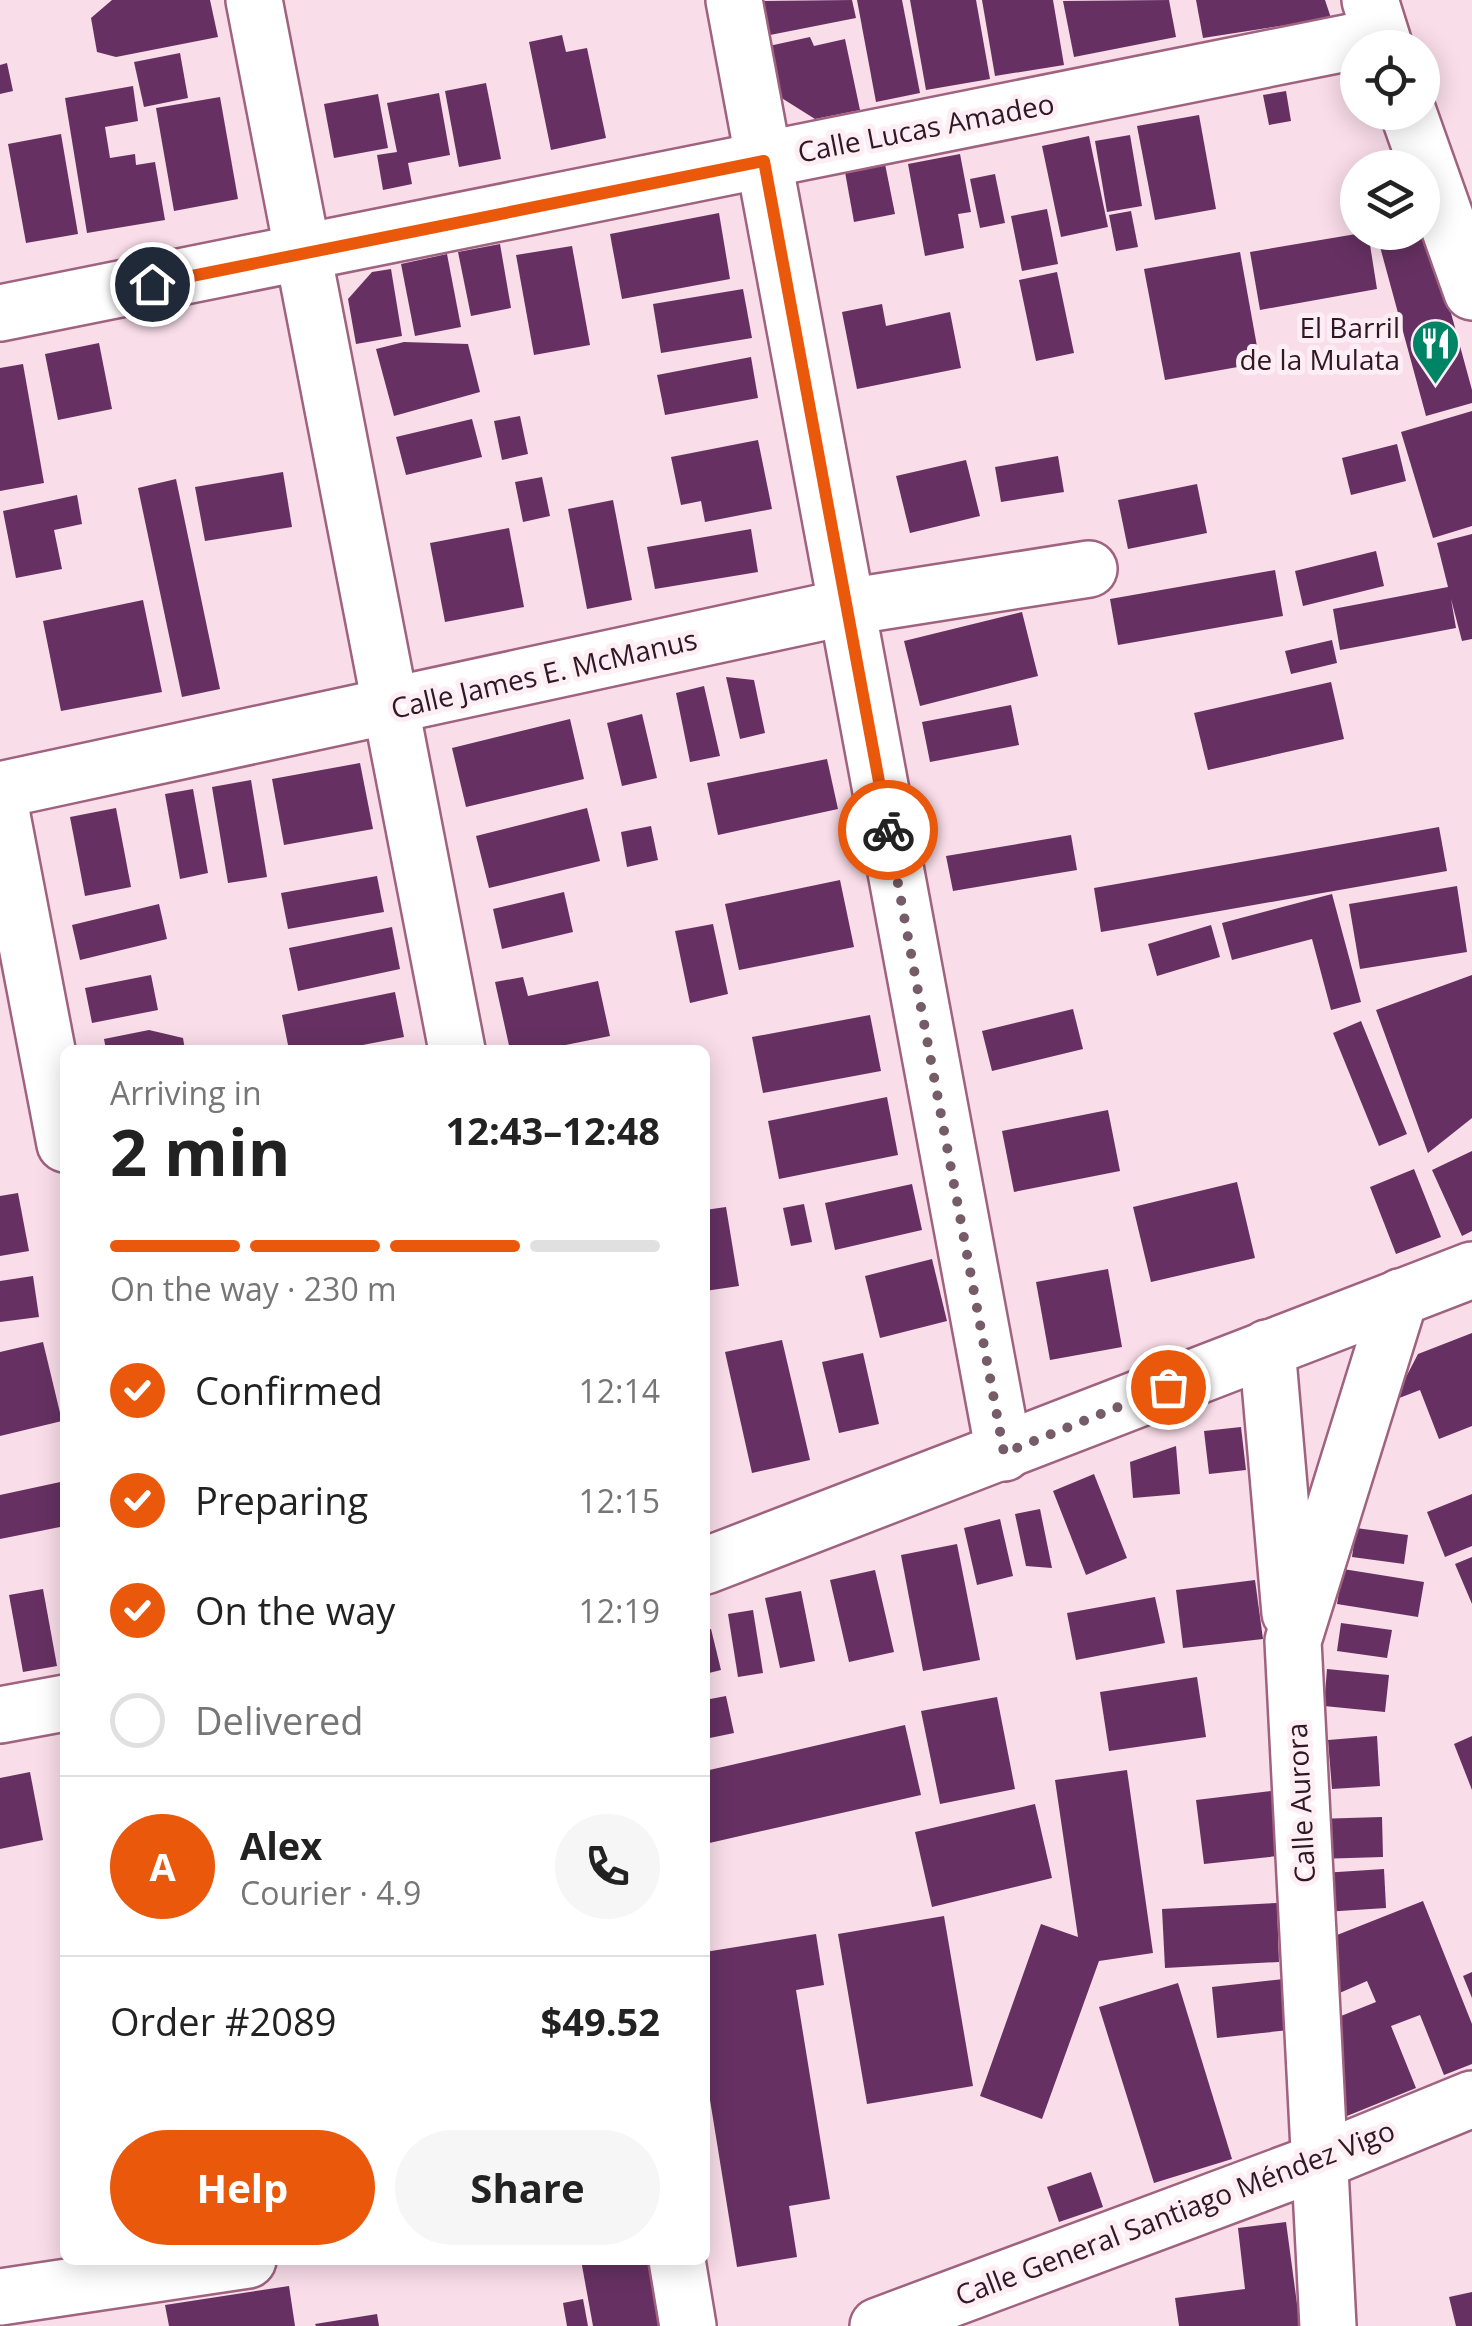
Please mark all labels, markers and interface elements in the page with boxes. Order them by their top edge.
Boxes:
map controls [1340,30,1440,250]
button: locate [1340,30,1440,130]
street label: Calle Lucas Amadeo [794,84,1057,171]
button: layers [1340,150,1440,250]
pin [110,242,195,327]
icon: home [125,257,180,312]
place label: El Barril de la Mulata [1239,308,1400,378]
restaurant icon: El Barril de la Mulata [1409,318,1461,386]
street label: Calle James E. McManus [387,619,700,727]
courier [838,780,938,880]
icon: bike [861,803,916,858]
text: Arriving in [110,1071,262,1114]
text: 12:43–12:48 [446,1104,660,1156]
text: 2 min [110,1107,290,1195]
text: On the way · 230 m [110,1267,397,1310]
pin [1126,1345,1211,1430]
icon: bag [1141,1360,1196,1415]
icon: check [110,1363,165,1418]
text: Confirmed [195,1364,383,1416]
text: 12:14 [578,1369,660,1412]
icon: check [110,1473,165,1528]
text: Preparing [195,1474,368,1526]
text: 12:15 [578,1479,660,1522]
icon: check [110,1583,165,1638]
text: On the way [195,1584,395,1636]
text: 12:19 [578,1589,660,1632]
text: Delivered [195,1694,364,1746]
street label: Calle Aurora [1277,1722,1323,1884]
button: phone [555,1814,660,1919]
text: Alex [240,1819,322,1871]
text: A [149,1840,176,1892]
text: Courier · 4.9 [240,1871,421,1914]
text: Order #2089 [110,1995,337,2047]
text: $49.52 [541,1995,660,2047]
street label: Calle General Santiago Méndez Vigo [949,2111,1400,2314]
button: Help [110,2130,375,2245]
button: Share [395,2130,660,2245]

